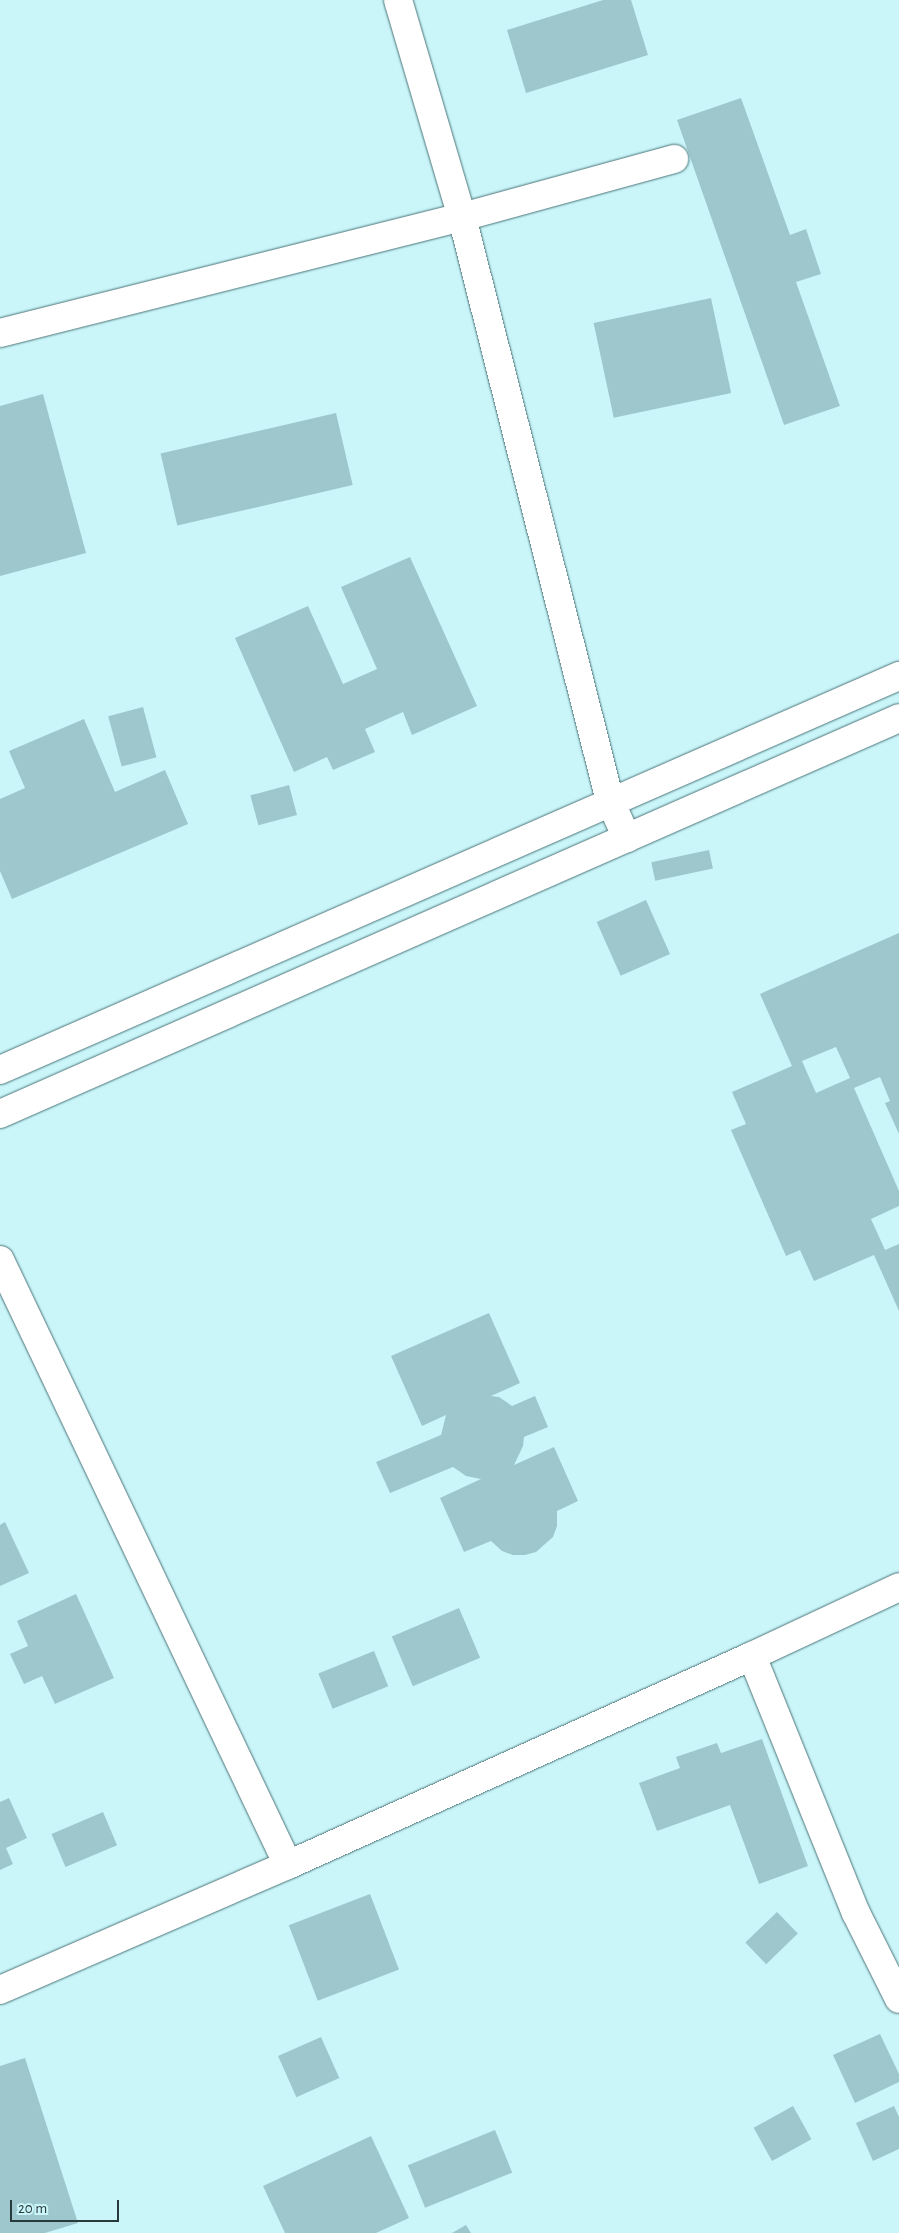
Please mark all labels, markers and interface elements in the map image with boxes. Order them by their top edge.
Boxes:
scale bar [12,2190,121,2222]
text: 20 m [18,2201,47,2216]

